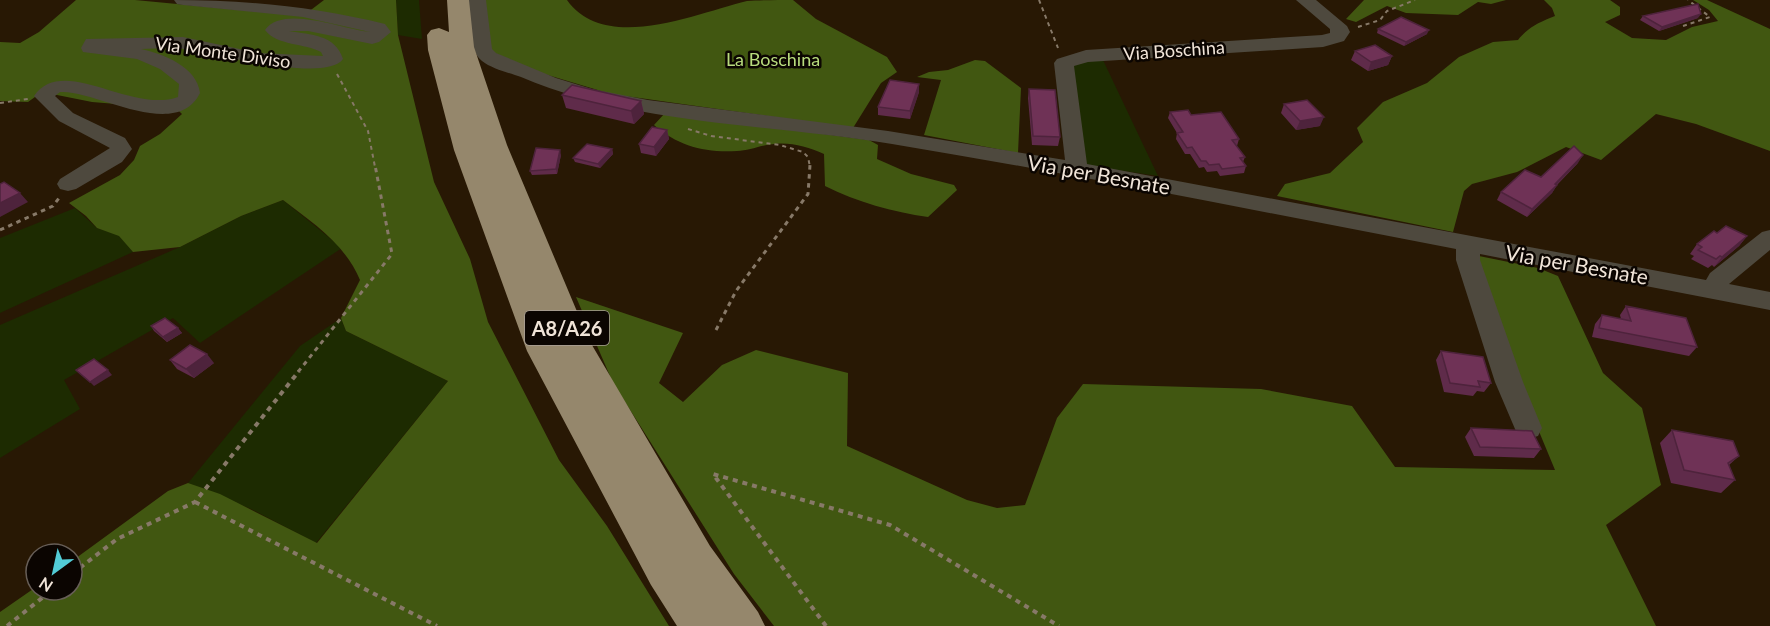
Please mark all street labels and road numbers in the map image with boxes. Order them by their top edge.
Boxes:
street label: Via Monte Diviso [154,32,292,72]
street label: Via Boschina [1123,35,1225,65]
street label: Via per Besnate [1026,149,1172,199]
street label: Via per Besnate [1504,239,1650,289]
road number: A8/A26 [525,311,609,345]

